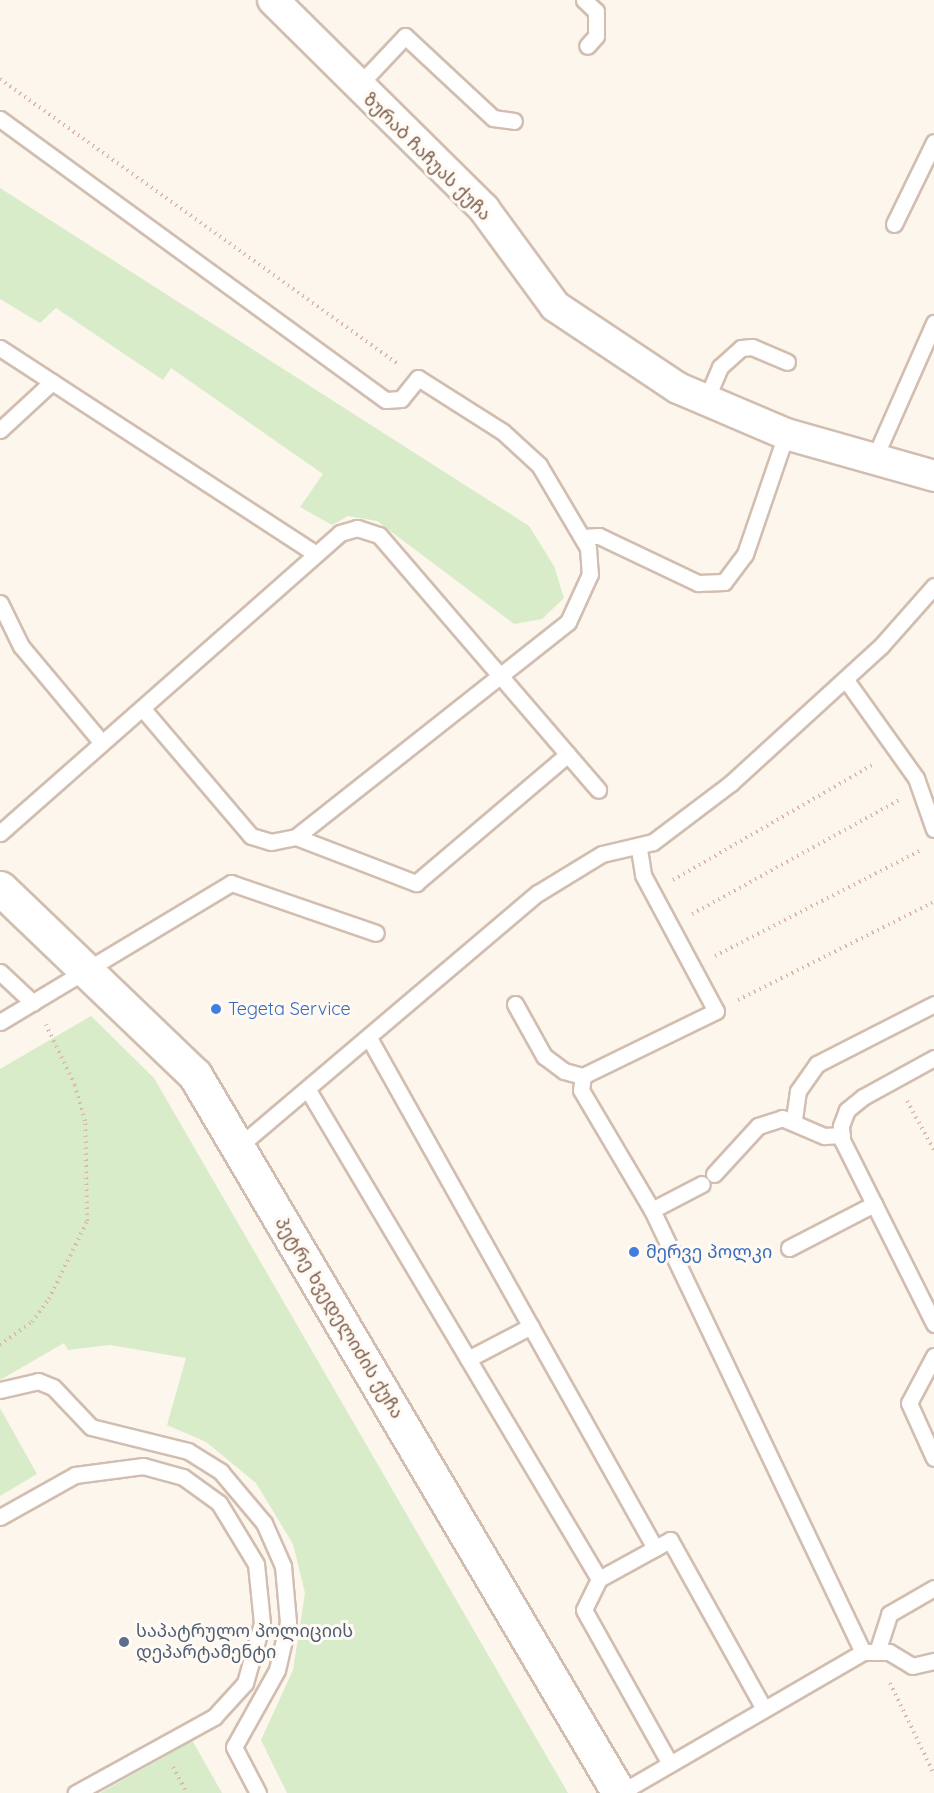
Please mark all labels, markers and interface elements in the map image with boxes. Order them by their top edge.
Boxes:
street label: ზურაბ ჩაჩუას ქუჩა [359,89,495,225]
place label: Tegeta Service [228,998,351,1020]
marker: Tegeta Service [209,1002,223,1016]
street label: პეტრე ხვედელიძის ქუჩა [270,1213,408,1423]
place label: მერვე პოლკი [646,1241,772,1263]
marker: მერვე პოლკი [627,1245,641,1259]
place label: საპატრულო პოლიციის დეპარტამენტი [136,1621,353,1664]
marker: საპატრულო პოლიციის დეპარტამენტი [117,1635,131,1649]

